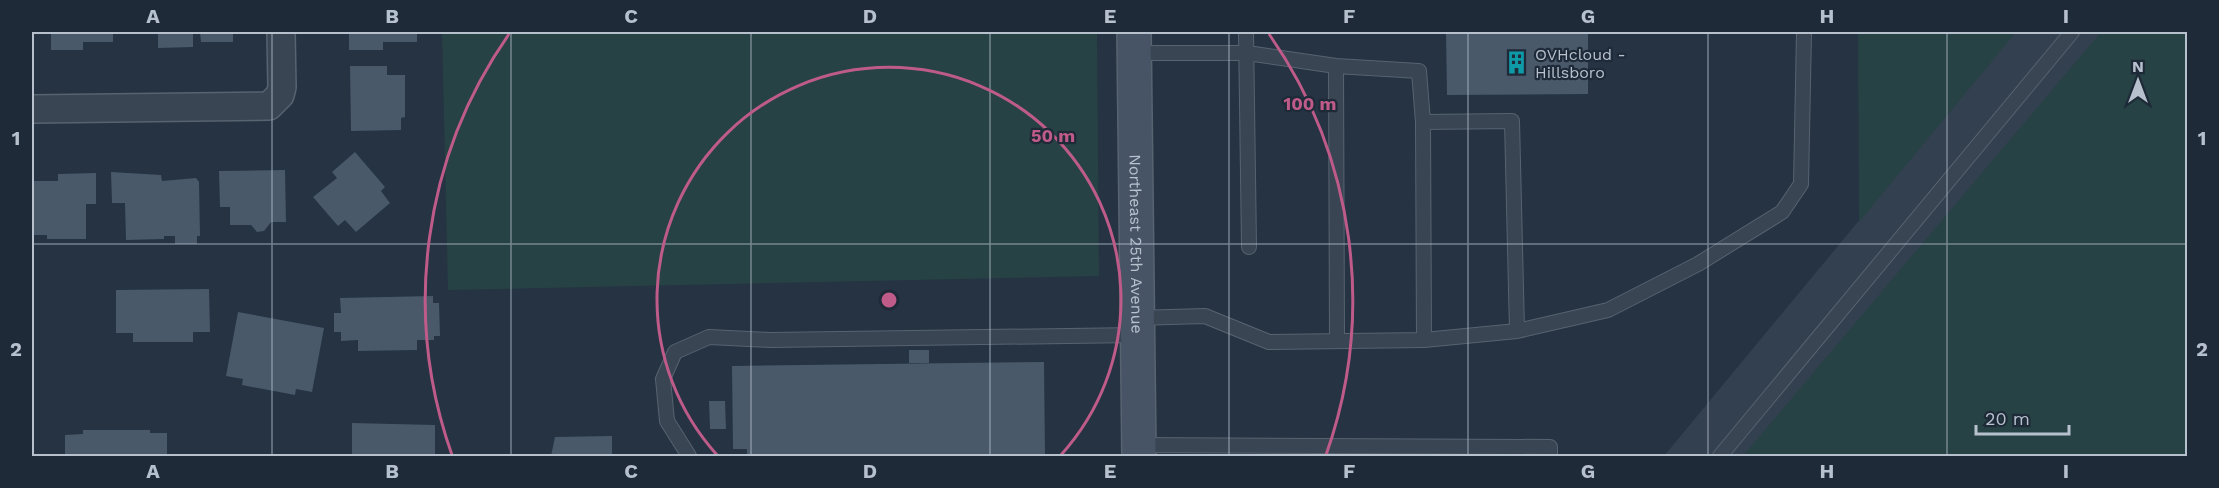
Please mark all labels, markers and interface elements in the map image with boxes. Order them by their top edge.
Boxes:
text: A [146,4,160,28]
text: B [385,4,399,28]
text: C [624,4,638,28]
text: D [863,4,877,28]
text: E [1104,4,1116,28]
text: F [1343,4,1355,28]
text: G [1581,4,1595,28]
text: H [1820,4,1834,28]
text: I [2063,4,2069,28]
place label: OVHcloud - Hillsboro [1535,45,1626,82]
building icon: OVHcloud - Hillsboro [1504,50,1530,76]
north arrow [2108,51,2168,111]
text: N [2132,57,2144,76]
text: 100 m [1283,93,1337,114]
text: 50 m [1031,125,1075,146]
text: 1 [12,126,20,150]
text: 1 [2198,126,2206,150]
street label: Northeast 25th Avenue [1126,154,1147,334]
centre of rings [879,290,899,310]
text: 2 [10,337,22,361]
text: 2 [2196,337,2208,361]
scale bar [1976,398,2069,436]
text: 20 m [1985,408,2030,429]
text: A [146,459,160,483]
text: B [385,459,399,483]
text: C [624,459,638,483]
text: D [863,459,877,483]
text: E [1104,459,1116,483]
text: F [1343,459,1355,483]
text: G [1581,459,1595,483]
text: H [1820,459,1834,483]
text: I [2063,459,2069,483]

